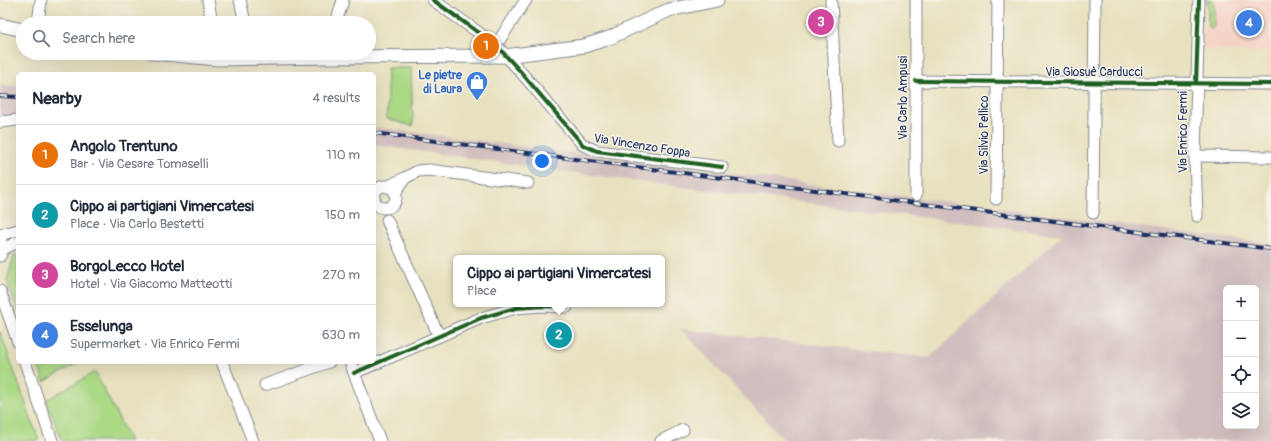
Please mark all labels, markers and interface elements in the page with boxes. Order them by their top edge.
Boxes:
pin: 3 [808,7,834,37]
pin: 4 [1236,8,1262,38]
search box [16,16,376,60]
icon: search [30,27,52,49]
text: Search here [62,29,135,48]
pin: 1 [473,31,499,61]
street label: Via Carlo Ampusi [896,56,911,140]
street label: Via Giosuè Carducci [1045,65,1143,80]
place label: Le pietre di Laura [418,68,463,97]
shop icon: Le pietre di Laura [464,69,490,102]
text: Nearby [32,88,81,109]
text: 4 results [313,90,360,106]
street label: Via Enrico Fermi [1176,91,1191,173]
street label: Via Silvio Pellico [977,95,992,175]
street label: Via Vincenzo Foppa [593,131,692,161]
text: Angolo Trentuno [70,137,178,156]
text: 1 [42,147,48,163]
text: 110 m [327,147,360,163]
your location [532,151,552,171]
text: Bar · Via Cesare Tomaselli [70,156,208,172]
text: Cippo ai partigiani Vimercatesi [70,197,254,216]
text: 2 [41,207,49,223]
text: 150 m [325,207,360,223]
text: Place · Via Carlo Bestetti [70,216,204,232]
popup [453,255,665,307]
text: BorgoLecco Hotel [70,257,184,276]
text: Cippo ai partigiani Vimercatesi [467,264,651,283]
text: 3 [41,267,49,283]
text: 270 m [323,267,360,283]
text: Hotel · Via Giacomo Matteotti [70,276,232,292]
text: Place [467,283,496,299]
map controls [1223,285,1259,429]
button: + [1223,285,1259,321]
text: Esselunga [70,317,133,336]
pin: 2 [546,320,572,350]
button: − [1223,321,1259,357]
text: 4 [41,327,49,343]
text: 630 m [322,327,360,343]
text: Supermarket · Via Enrico Fermi [70,336,239,352]
button: locate [1223,357,1259,393]
button: layers [1223,393,1259,429]

